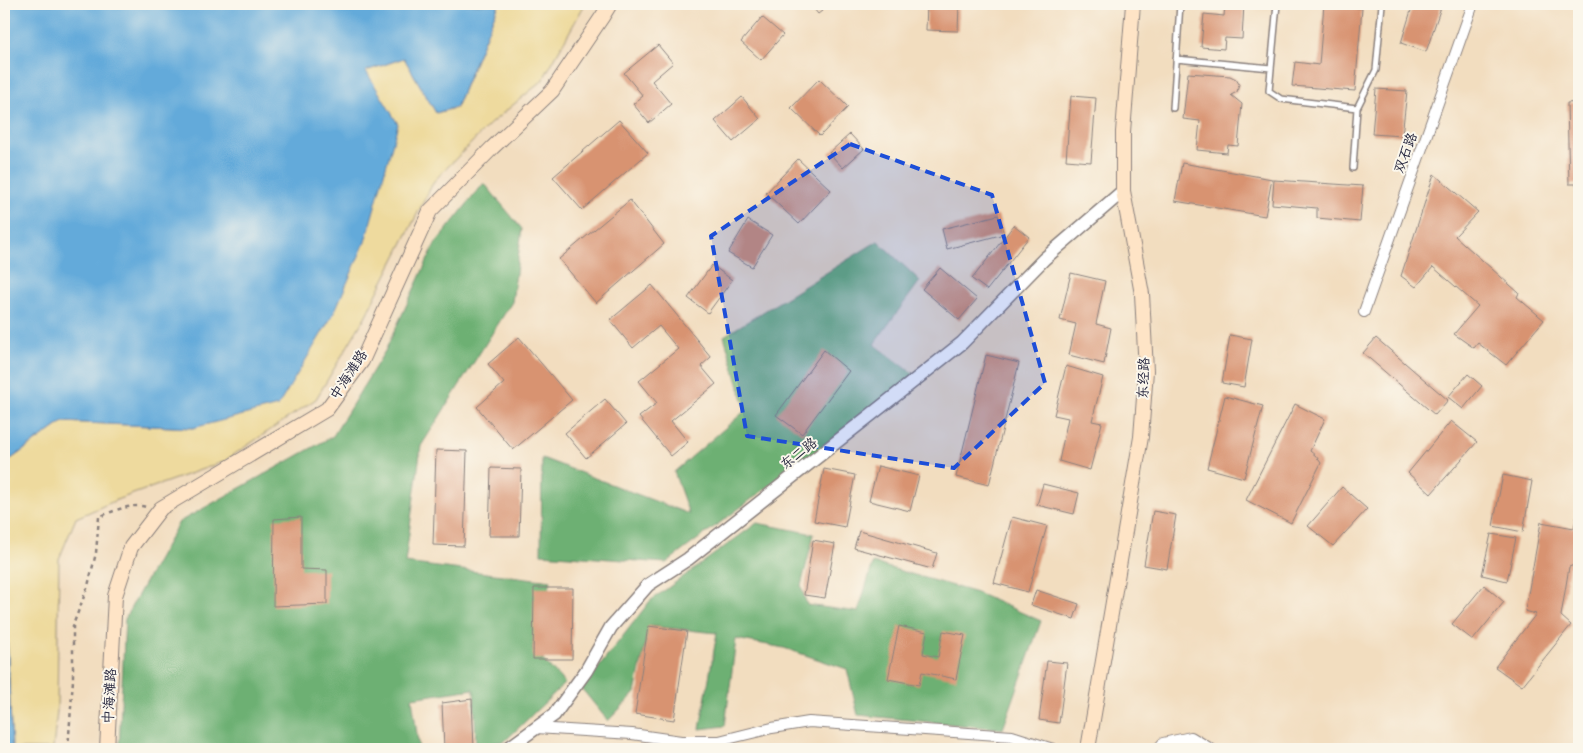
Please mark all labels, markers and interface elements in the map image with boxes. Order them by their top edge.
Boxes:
street label: 双石路 [1388,130,1424,176]
street label: 中海滩路 [325,346,373,404]
street label: 东经路 [1132,357,1156,399]
street label: 东二路 [776,432,822,476]
street label: 中海滩路 [98,667,122,725]

